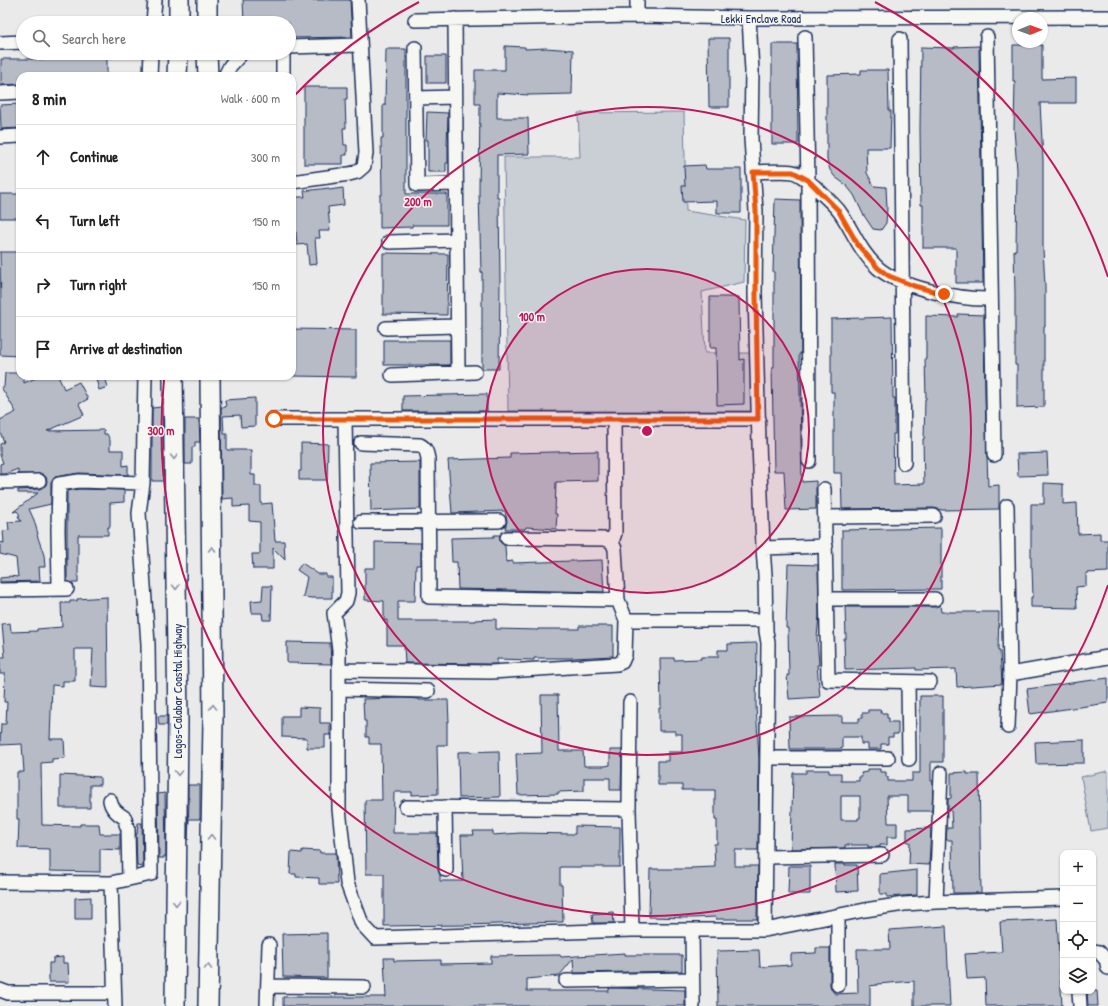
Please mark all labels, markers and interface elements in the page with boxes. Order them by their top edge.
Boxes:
street label: Lekki Enclave Road [721,10,801,27]
north arrow [1012,12,1048,48]
search box [16,16,296,60]
icon: search [30,27,52,49]
text: Search here [62,28,126,49]
text: 8 min [32,87,66,110]
text: Walk · 600 m [221,89,280,107]
icon: ahead [32,146,54,168]
text: Continue [70,146,118,167]
text: 300 m [251,148,280,166]
text: 200 m [404,193,432,210]
icon: left [32,210,54,232]
text: Turn left [70,210,120,231]
text: 150 m [252,212,280,230]
icon: right [32,274,54,296]
text: Turn right [70,274,126,295]
text: 150 m [252,276,280,294]
route end [935,285,953,303]
text: 100 m [519,308,545,325]
icon: arrive [32,338,54,360]
text: Arrive at destination [70,338,182,359]
route start [265,410,283,428]
text: 300 m [147,422,175,439]
centre of rings [640,424,654,438]
one-way arrow [170,454,179,460]
one-way arrow [208,546,216,552]
one-way arrow [172,584,181,590]
street label: Lagos-Calabar Coastal Highway [169,624,186,758]
one-way arrow [209,704,217,710]
one-way arrow [174,770,182,776]
one-way arrow [207,834,215,840]
map controls [1060,850,1096,994]
button: + [1060,850,1096,886]
button: − [1060,886,1096,922]
one-way arrow [172,900,180,906]
button: locate [1060,922,1096,958]
button: layers [1060,958,1096,994]
one-way arrow [204,964,212,970]

